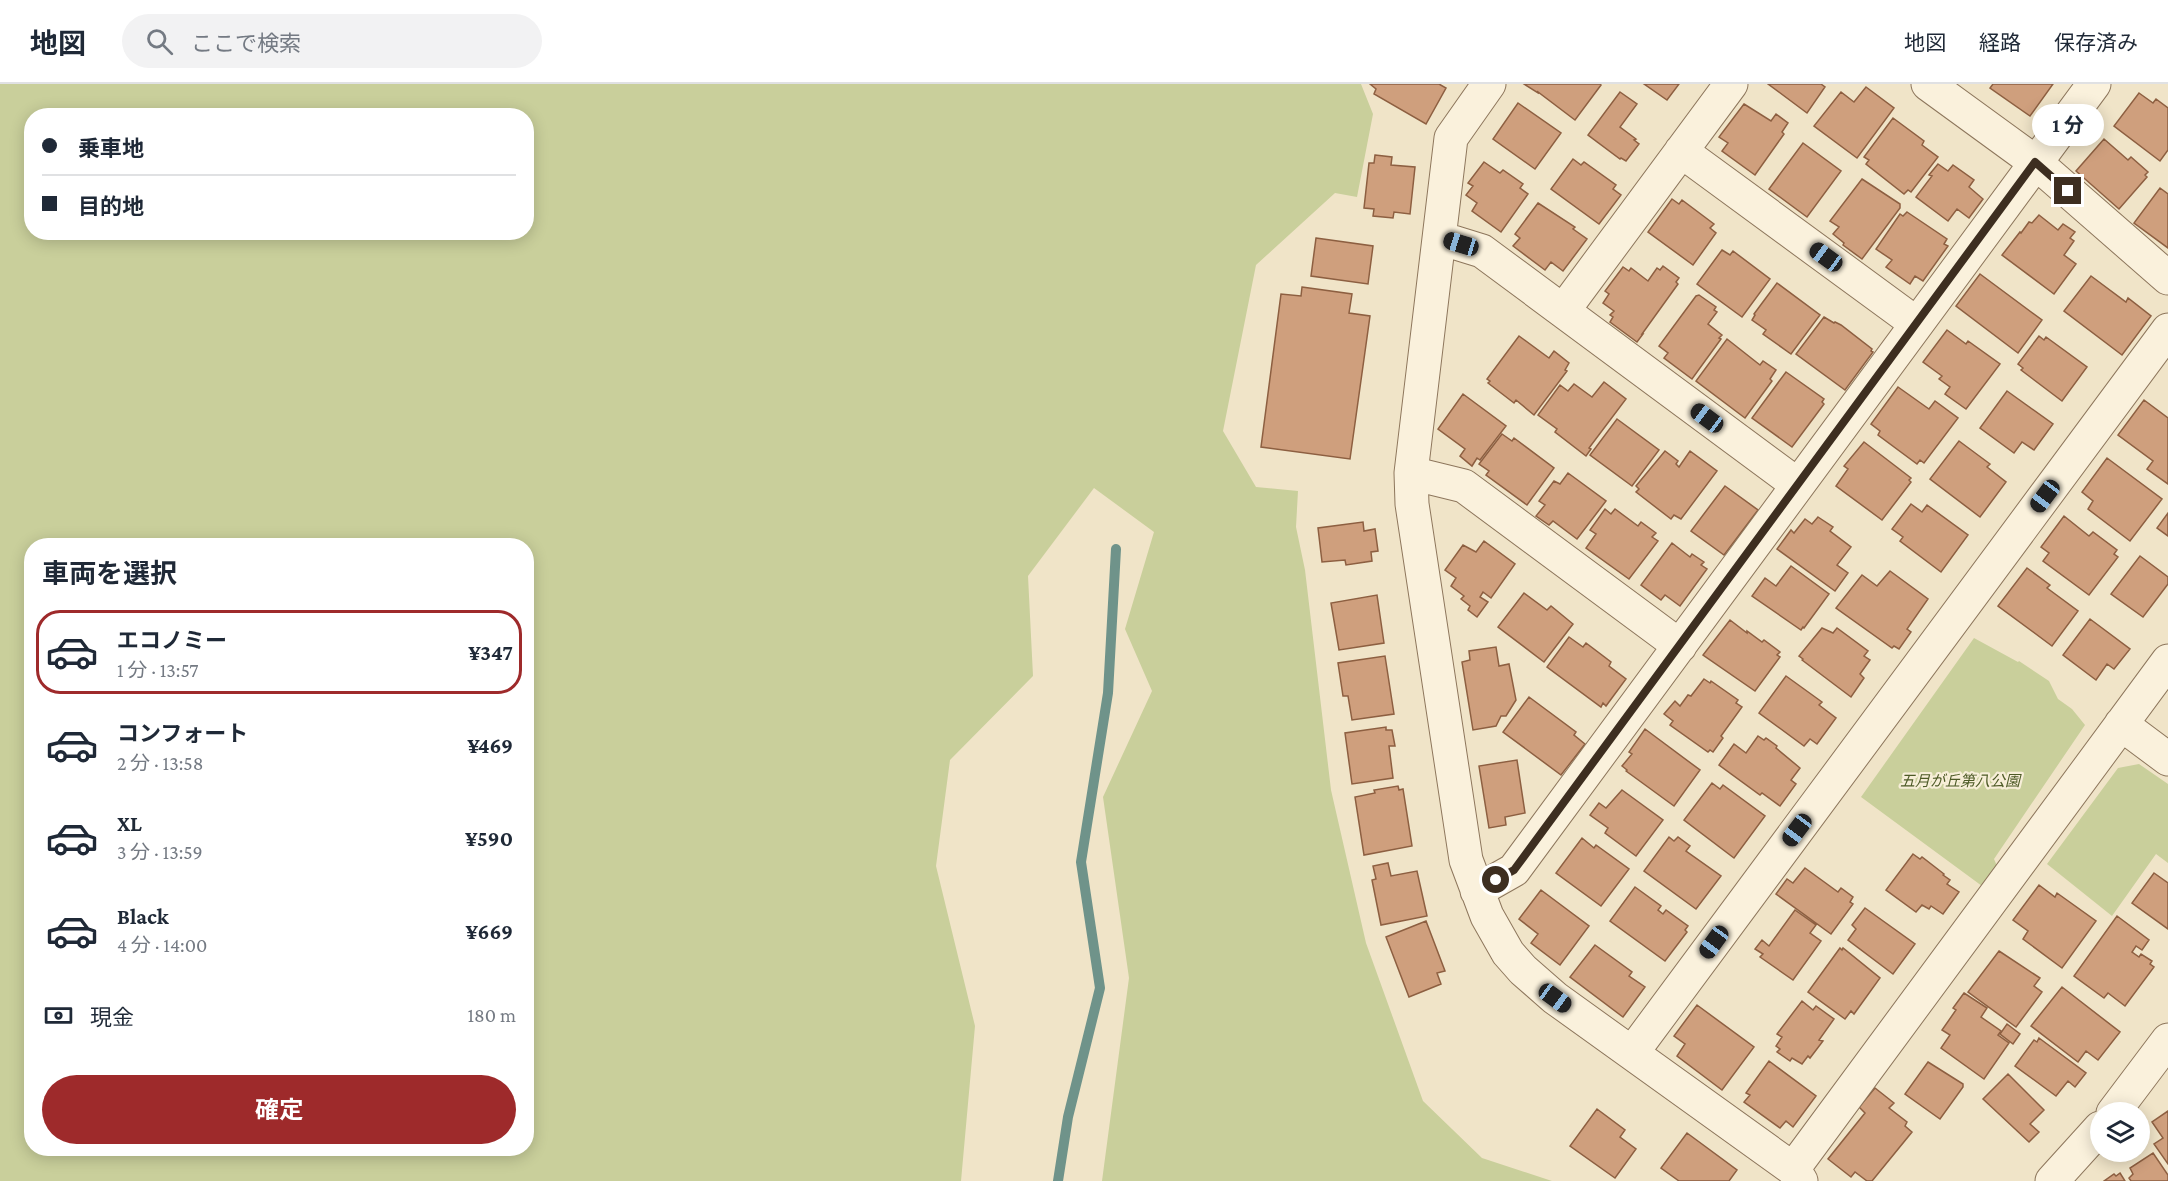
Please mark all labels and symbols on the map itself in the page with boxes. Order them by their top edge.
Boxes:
callout: 1 分 [2032,104,2104,146]
route end [2054,177,2081,204]
car [1441,230,1481,258]
car [1806,239,1846,275]
car [1687,400,1727,436]
car [2027,476,2063,516]
park label: 五月が丘第八公園 [1900,773,2022,789]
car [1779,810,1815,850]
route start [1482,866,1509,893]
car [1696,922,1732,962]
car [1535,980,1575,1016]

